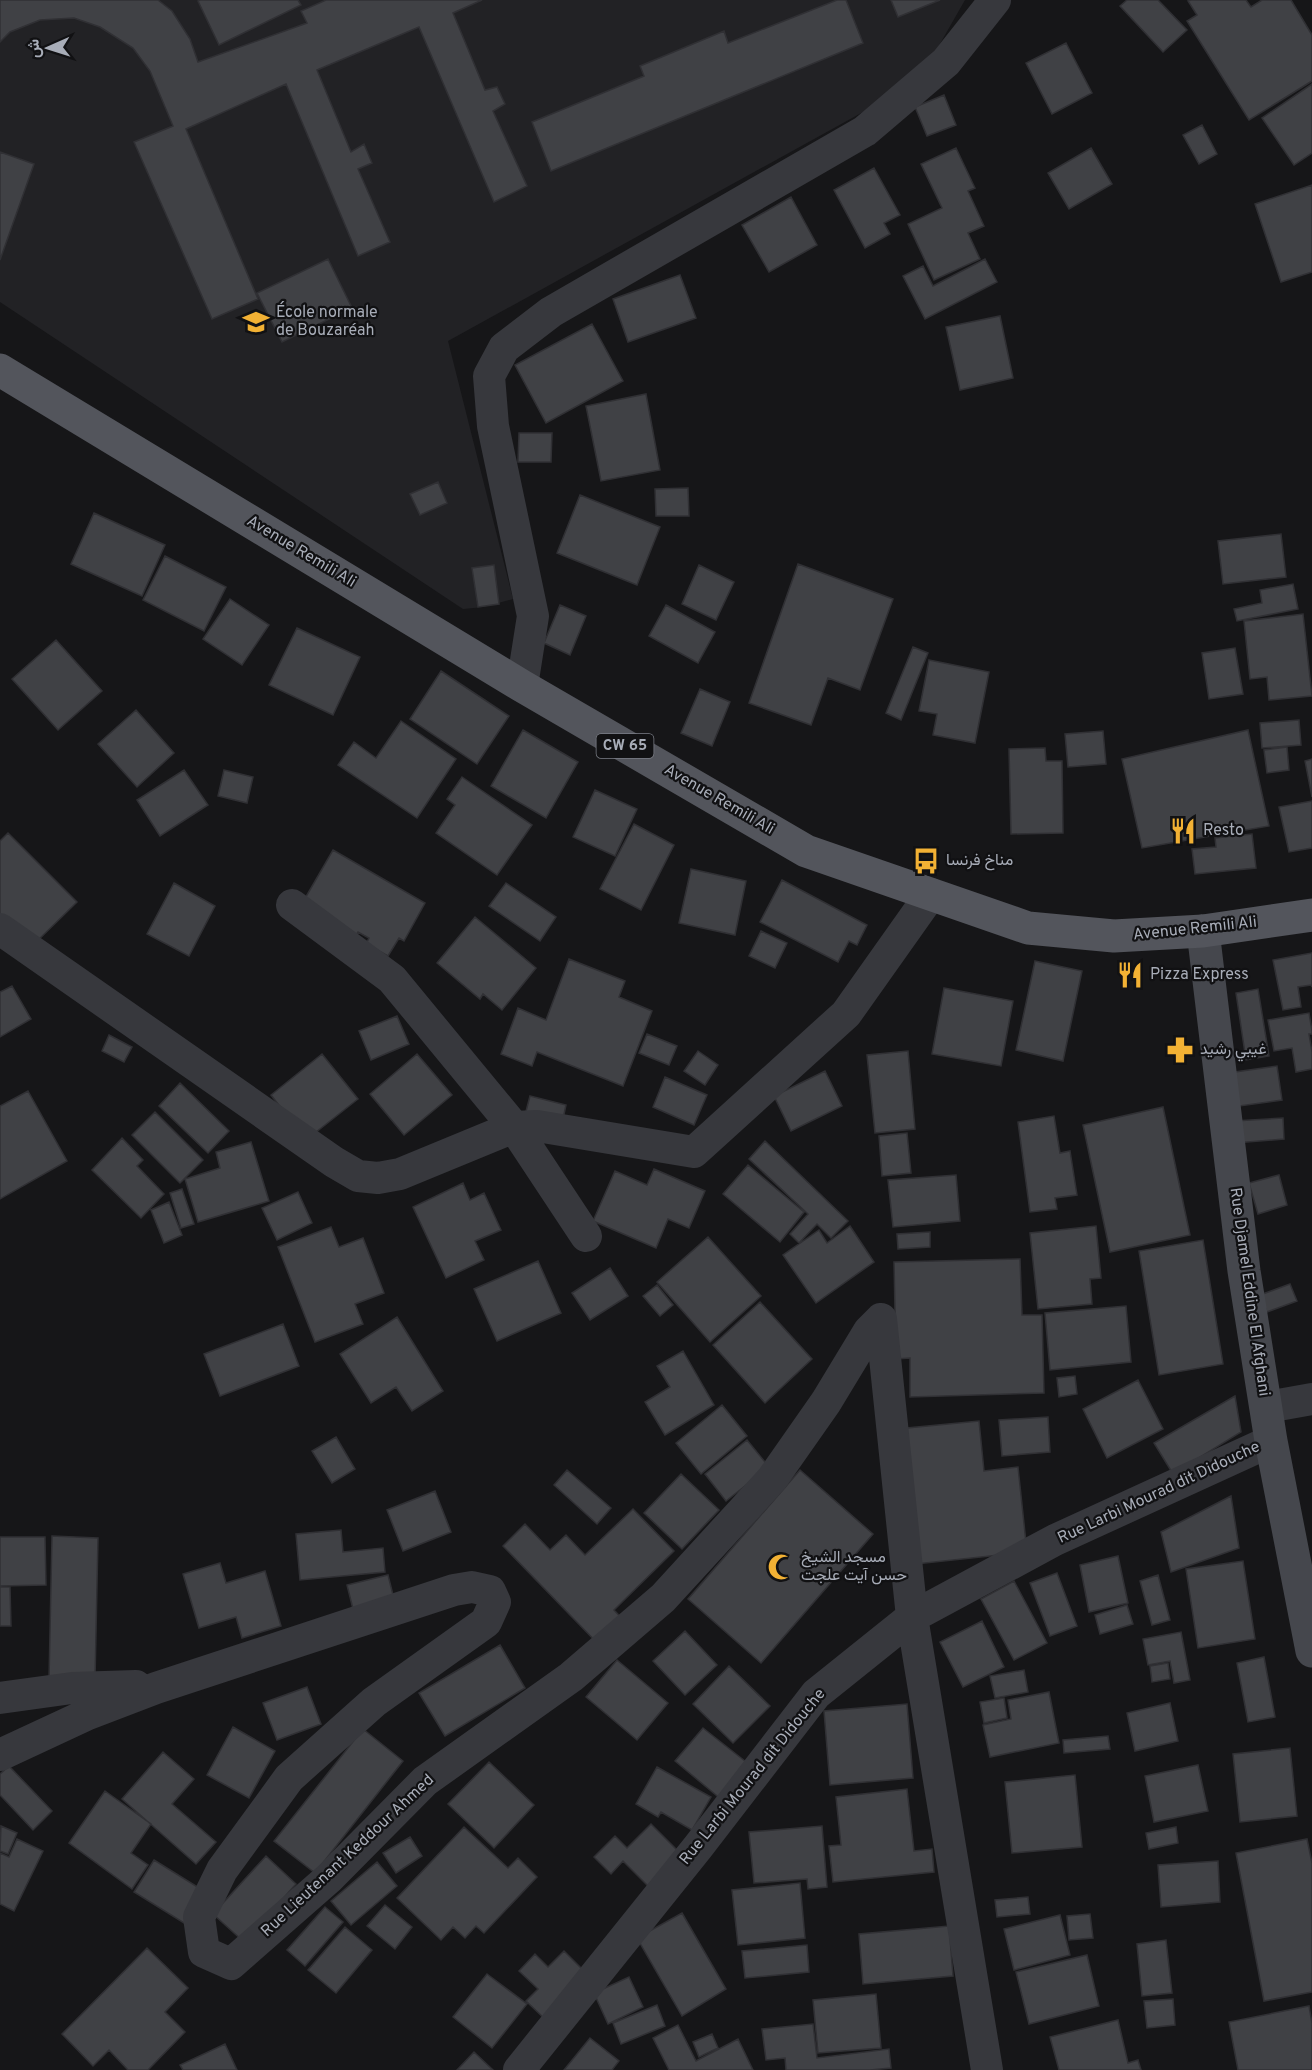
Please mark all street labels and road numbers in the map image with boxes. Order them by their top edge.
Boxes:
street label: Avenue Remili Ali [243,511,359,593]
road number: CW 65 [596,734,654,758]
street label: Avenue Remili Ali [660,760,778,840]
street label: Avenue Remili Ali [1132,913,1258,945]
street label: Rue Djamel Eddine El Afghani [1224,1186,1274,1398]
street label: Rue Larbi Mourad dit Didouche [1055,1437,1263,1549]
street label: Rue Larbi Mourad dit Didouche [676,1685,830,1869]
street label: Rue Lieutenant Keddour Ahmed [257,1770,439,1942]

